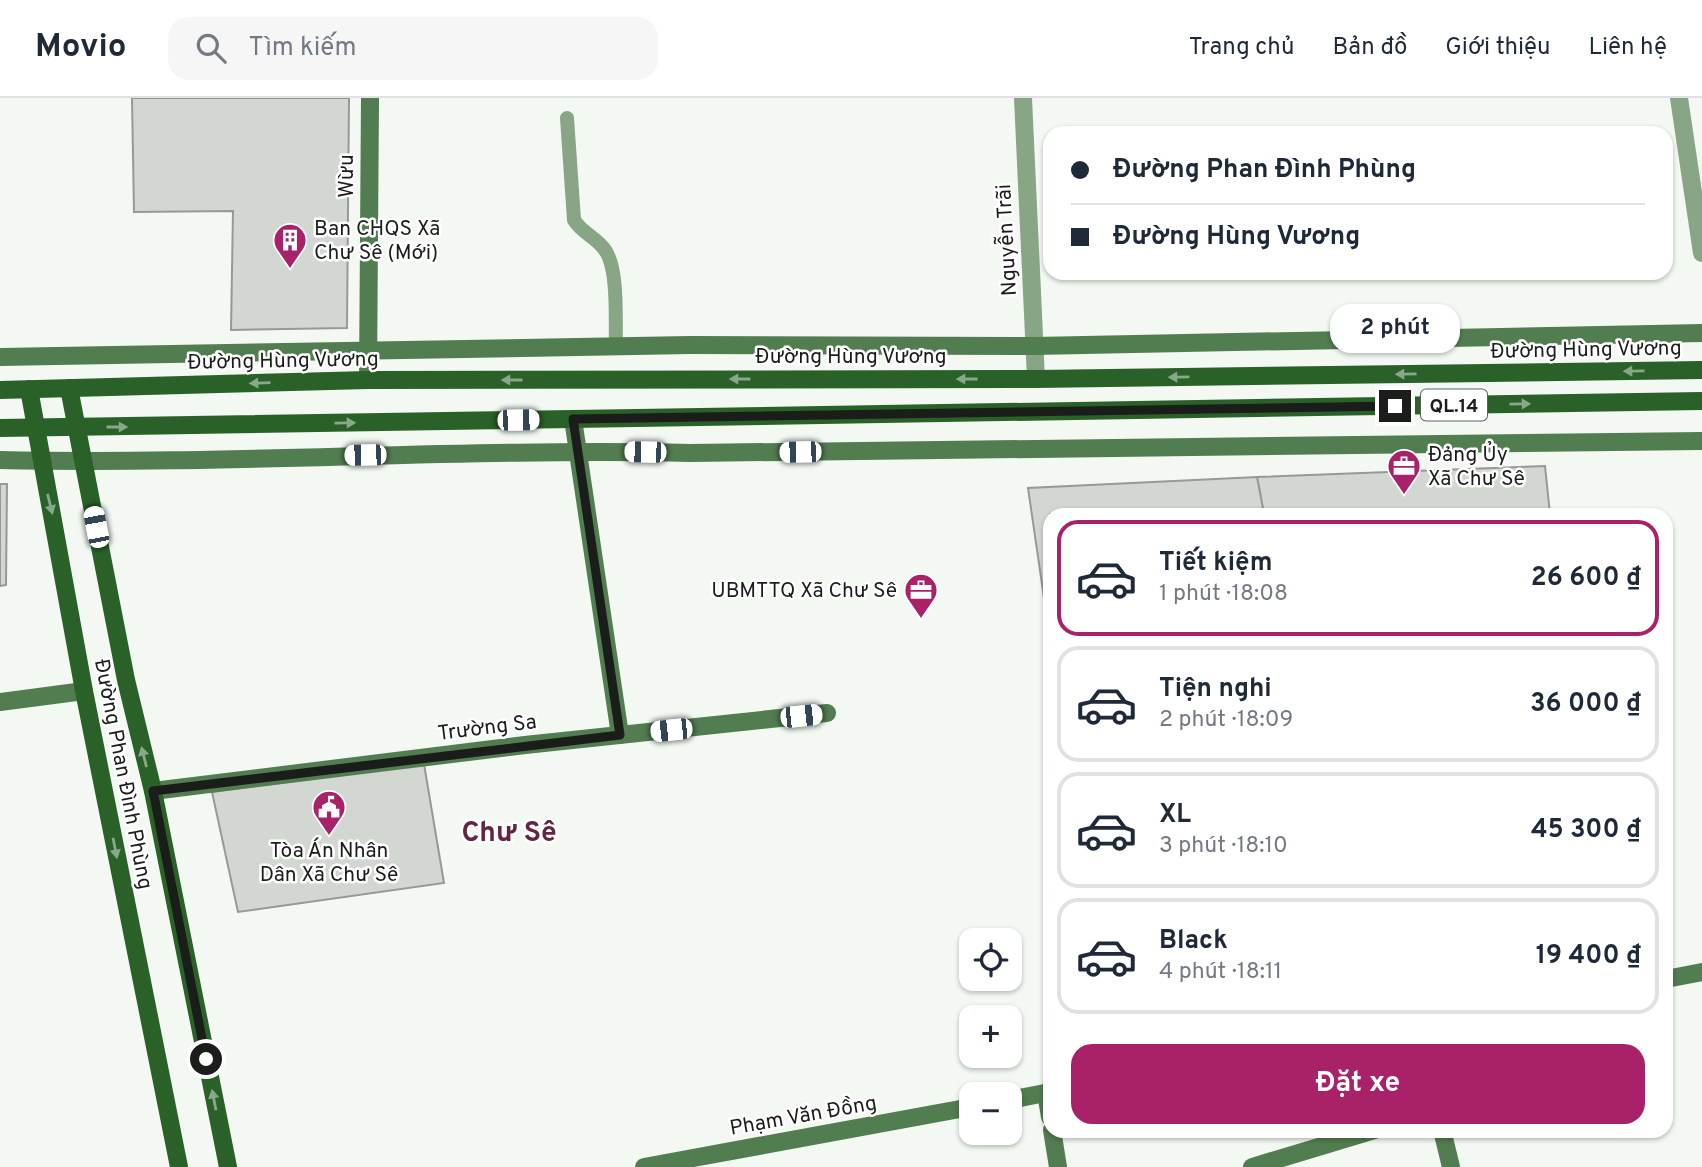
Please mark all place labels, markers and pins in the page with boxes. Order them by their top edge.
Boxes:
place label: Ban CHQS Xã Chư Sê (Mới) [314,216,440,267]
building icon: Ban CHQS Xã Chư Sê (Mới) [271,221,309,270]
place label: Đảng Ủy Xã Chư Sê [1428,440,1525,493]
office icon: Đảng Ủy Xã Chư Sê [1385,447,1423,496]
office icon: UBMTTQ Xã Chư Sê [902,571,940,620]
place label: UBMTTQ Xã Chư Sê [711,578,897,605]
public building icon: Tòa Án Nhân Dân Xã Chư Sê [310,788,348,837]
place label: Tòa Án Nhân Dân Xã Chư Sê [260,837,398,889]

